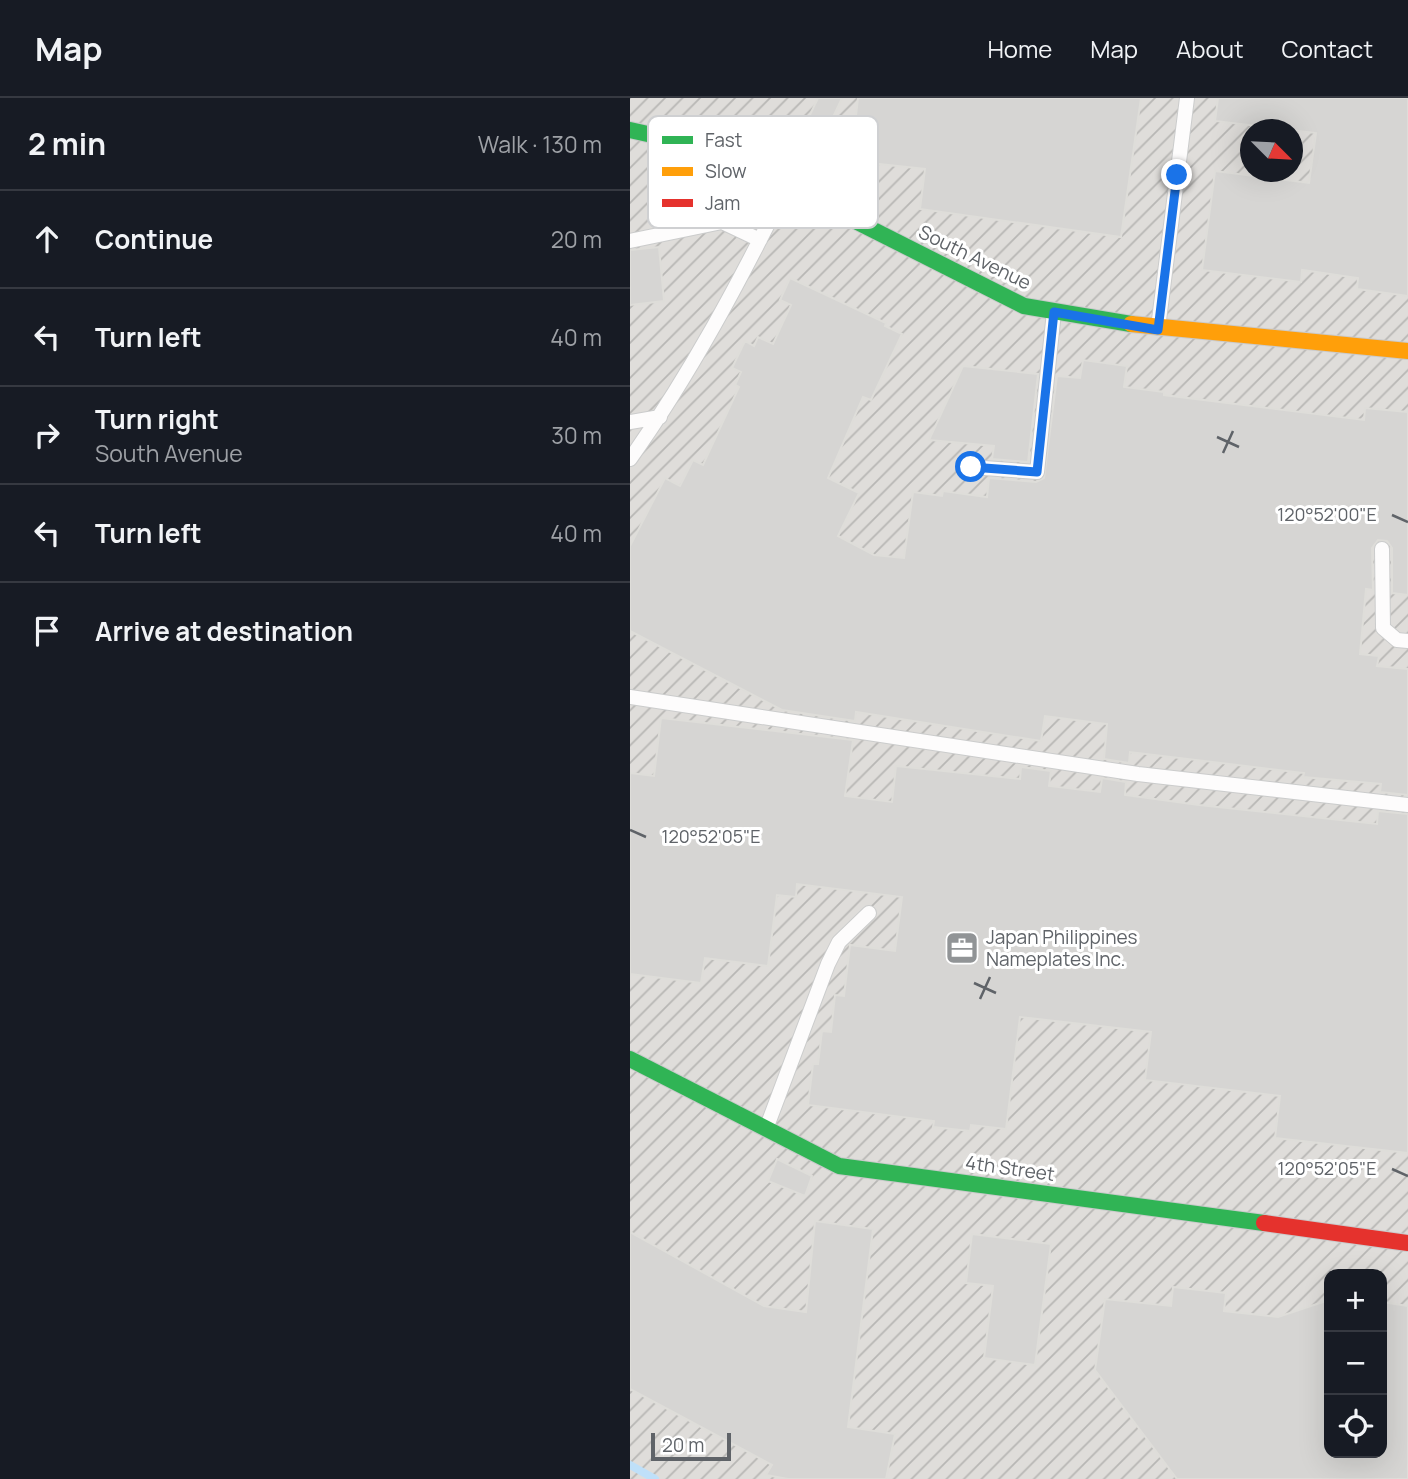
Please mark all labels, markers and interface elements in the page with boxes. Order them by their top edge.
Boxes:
text: Map [35,26,103,71]
text: Home [987,32,1052,65]
text: Map [1090,32,1138,65]
text: About [1176,32,1244,65]
text: Contact [1282,32,1373,65]
legend [648,116,878,228]
north arrow [1240,119,1303,182]
text: 2 min [28,123,106,164]
text: Fast [705,127,742,153]
text: Walk · 130 m [478,128,602,160]
text: Slow [705,158,747,184]
route end [1161,159,1192,190]
text: Jam [705,190,740,216]
street label: South Avenue [914,219,1036,295]
icon: ahead [28,220,66,258]
text: Continue [95,221,213,257]
text: 20 m [551,223,602,255]
icon: left [28,318,66,356]
text: Turn left [95,319,202,355]
text: 40 m [550,321,602,353]
text: Turn right [95,401,219,437]
icon: right [28,416,66,454]
text: 30 m [551,419,602,451]
text: South Avenue [95,437,243,469]
route start [955,451,986,482]
text: 120°52'00"E [1277,502,1377,526]
icon: left [28,514,66,552]
text: Turn left [95,515,202,551]
text: 40 m [550,517,602,549]
icon: arrive [28,612,66,650]
text: Arrive at destination [95,613,353,649]
text: 120°52'05"E [661,824,761,848]
place label: Japan Philippines Nameplates Inc. [986,924,1138,972]
office icon: Japan Philippines Nameplates Inc. [943,929,981,967]
street label: 4th Street [964,1149,1056,1187]
text: 120°52'05"E [1277,1156,1377,1180]
map controls [1324,1269,1387,1458]
button: + [1324,1269,1387,1332]
button: − [1324,1332,1387,1395]
button: locate [1324,1395,1387,1458]
scale bar [651,1430,732,1462]
text: 20 m [662,1432,704,1458]

